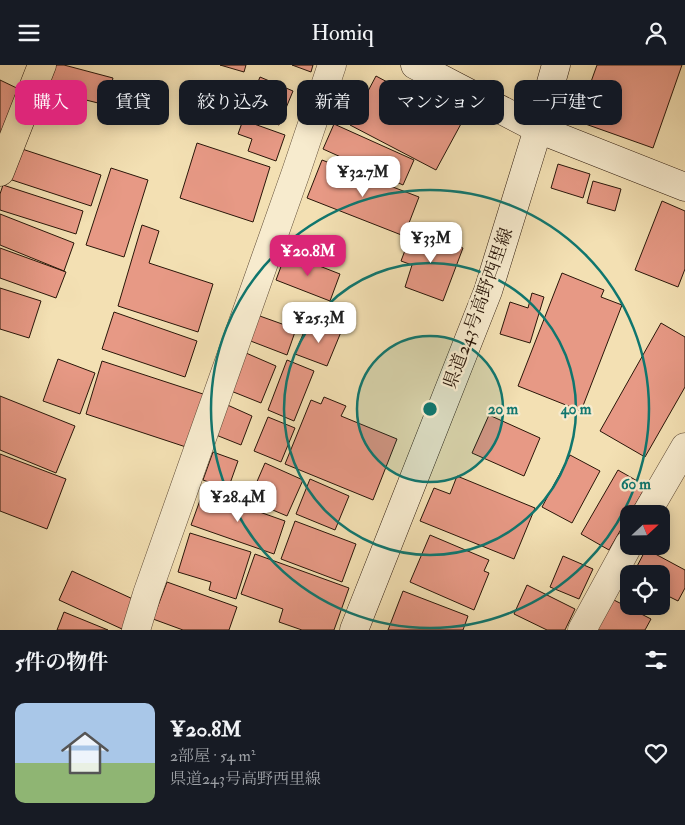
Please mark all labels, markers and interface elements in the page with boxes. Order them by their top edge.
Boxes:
icon: menu [15,19,43,47]
text: Homiq [311,19,374,47]
icon: person [642,19,670,47]
chip: 購入 [15,80,87,125]
chip: 賃貸 [97,80,169,125]
chip: 絞り込み [179,80,287,125]
chip: 新着 [297,80,369,125]
chip: マンション [379,80,504,125]
chip: 一戸建て [514,80,622,125]
pin: ¥32.7M [322,155,404,198]
text: ¥32.7M [337,162,389,182]
pin: ¥33M [401,221,461,264]
street label: 県道243号高野西里線 [439,224,518,392]
text: ¥33M [411,228,451,248]
pin: ¥20.8M [267,235,349,277]
text: ¥20.8M [281,241,335,261]
pin: ¥25.3M [278,301,360,344]
text: ¥25.3M [293,308,345,328]
centre of rings [421,400,439,418]
text: 20 m [488,400,518,419]
text: 40 m [560,400,592,419]
text: 60 m [621,475,651,494]
pin: ¥28.4M [197,481,279,523]
text: ¥28.4M [210,487,266,507]
north arrow [620,505,670,555]
map controls [620,505,670,615]
button: locate [620,565,670,615]
icon: filters [642,646,670,674]
text: 5件の物件 [15,649,108,676]
text: ¥20.8M [170,716,241,743]
icon: home [55,723,115,783]
icon: heart [642,739,670,767]
text: 2部屋 · 54 m² [170,746,256,766]
text: 県道243号高野西里線 [170,769,321,789]

